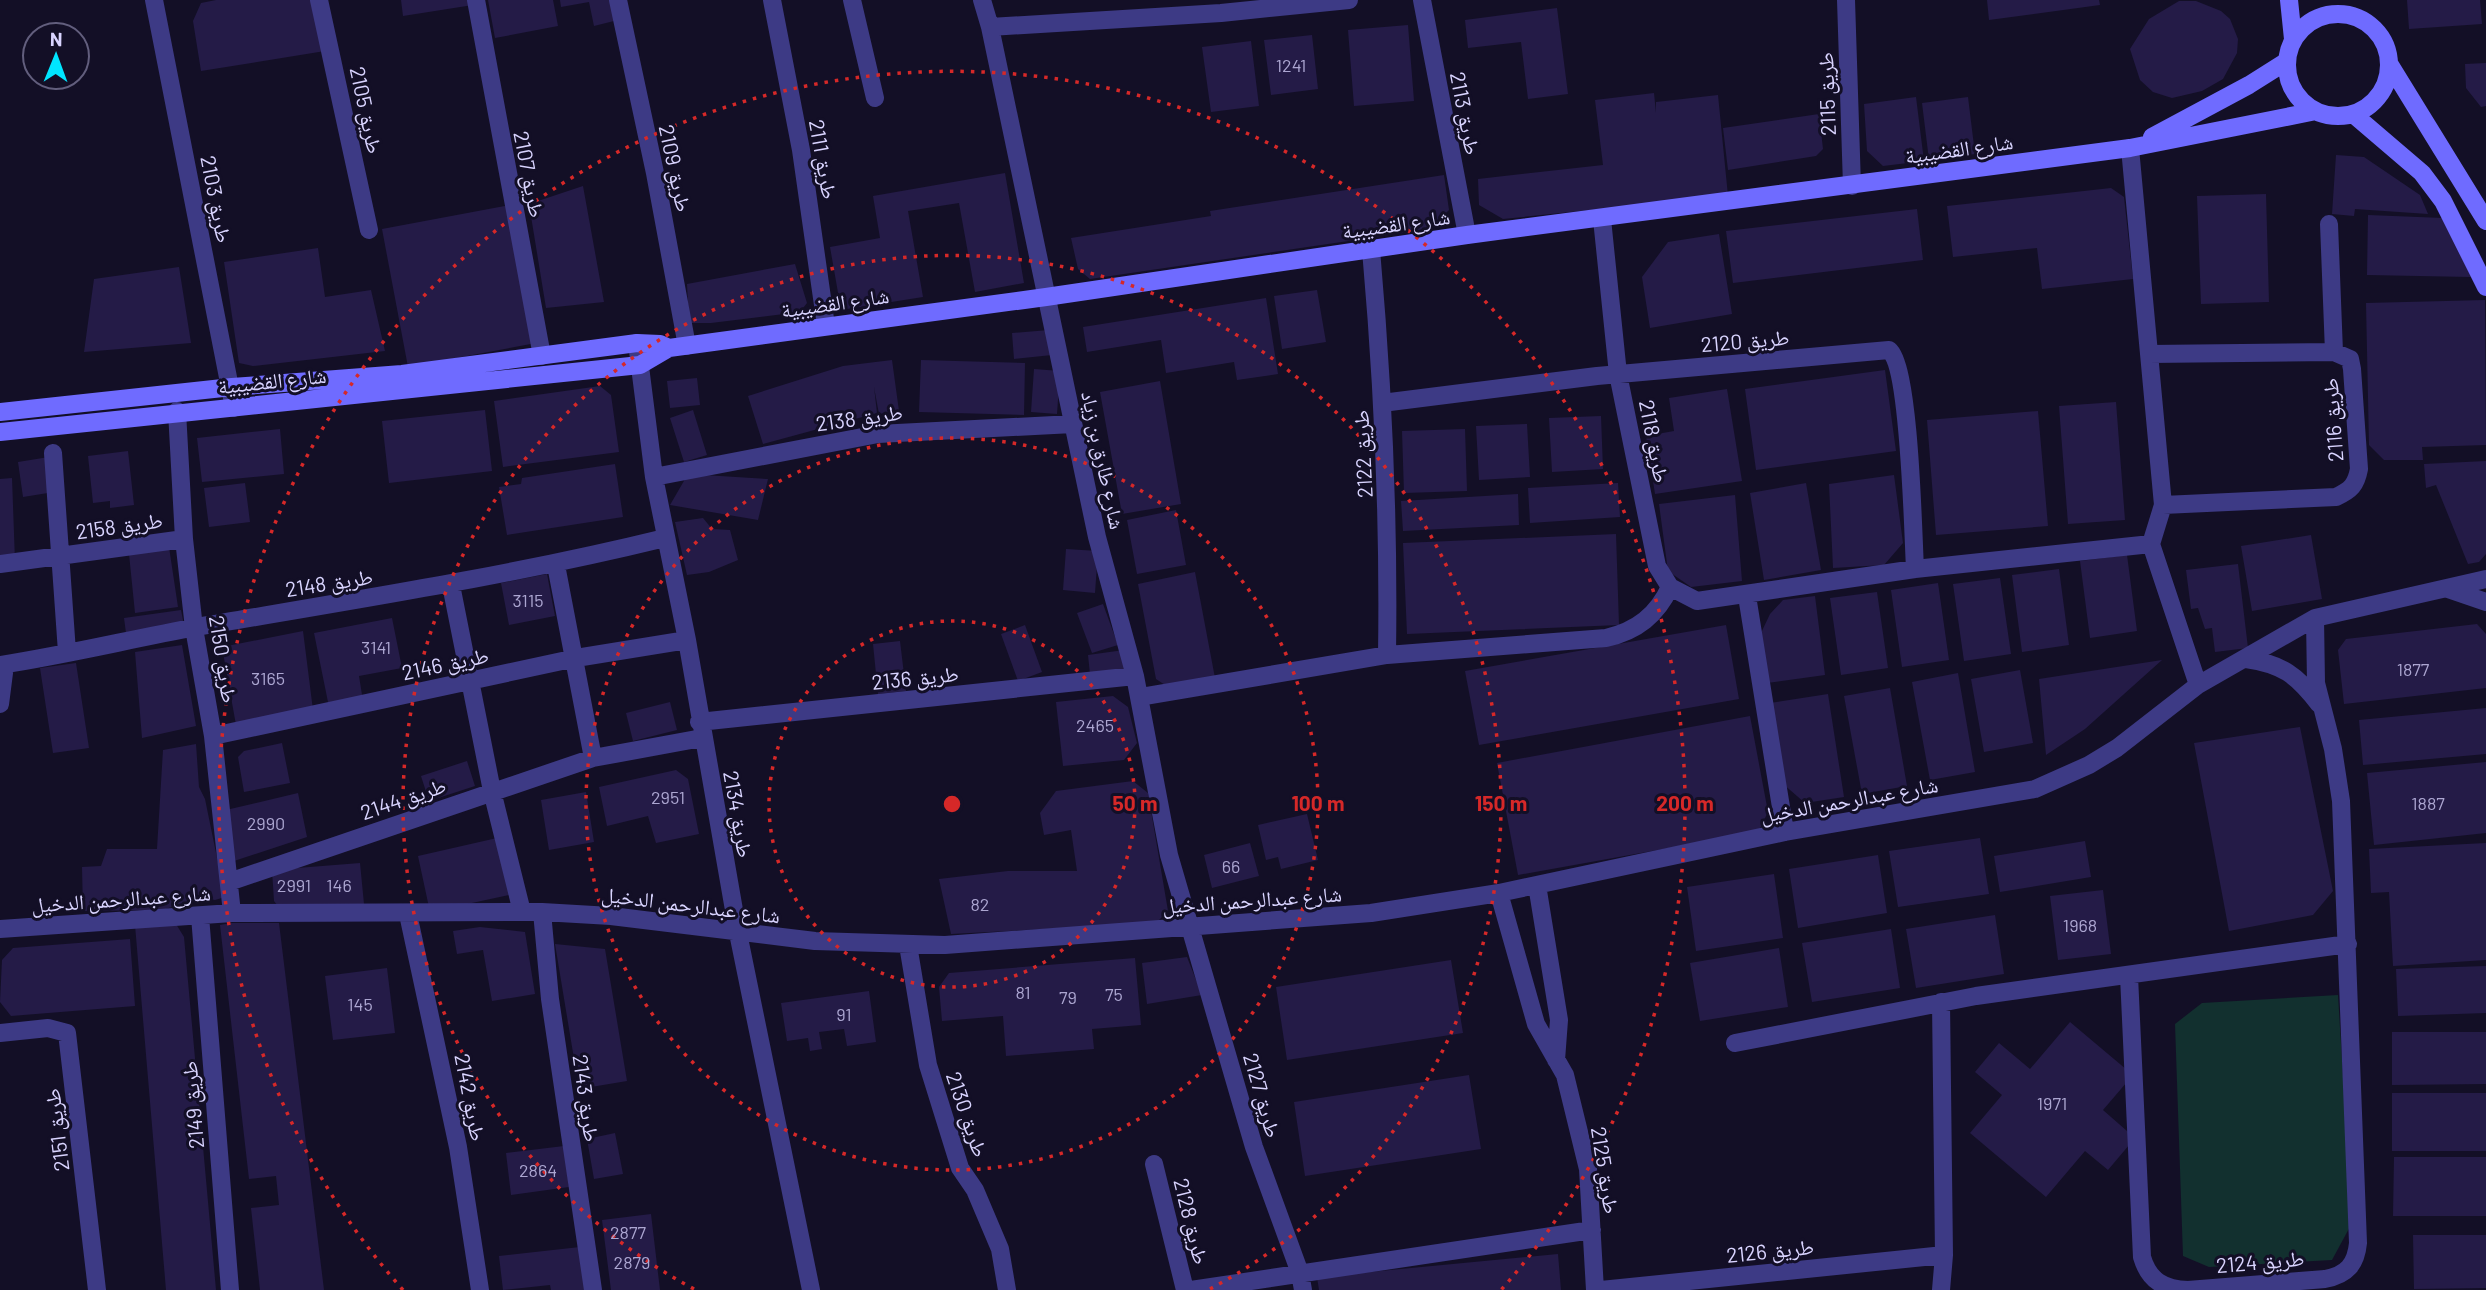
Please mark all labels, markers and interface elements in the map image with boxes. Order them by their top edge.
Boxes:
north arrow [21,21,91,91]
text: N [50,27,63,50]
street label: طريق 2115 [1812,52,1842,136]
house number: 1241 [1276,54,1306,76]
street label: طريق 2105 [344,64,388,156]
street label: طريق 2113 [1444,69,1486,157]
street label: طريق 2111 [803,117,843,201]
street label: طريق 2109 [653,122,697,214]
street label: شارع القضيبية [1903,128,2015,170]
street label: طريق 2107 [507,129,551,220]
street label: طريق 2103 [194,153,238,245]
street label: شارع القضيبية [1340,203,1452,245]
street label: شارع القضيبية [779,282,891,324]
street label: طريق 2120 [1700,324,1790,358]
street label: شارع القضيبية [217,362,328,400]
street label: طريق 2116 [2317,377,2349,463]
street label: شارع طارق بن زياد [1075,389,1131,532]
street label: طريق 2118 [1633,397,1675,485]
street label: طريق 2138 [814,399,904,437]
street label: طريق 2122 [1347,409,1379,499]
street label: طريق 2158 [74,507,164,545]
street label: طريق 2148 [284,563,375,603]
house number: 3115 [512,589,544,611]
street label: طريق 2150 [203,613,243,705]
house number: 3141 [361,636,391,658]
street label: طريق 2146 [399,642,491,686]
house number: 1877 [2397,658,2430,680]
street label: طريق 2136 [870,660,960,696]
house number: 3165 [251,667,285,689]
house number: 2465 [1076,714,1114,736]
street label: طريق 2134 [717,769,759,860]
street label: شارع عبدالرحمن الدخيل [1758,771,1940,829]
street label: طريق 2144 [357,772,450,826]
house number: 2951 [651,786,685,808]
text: 50 m [1112,790,1158,815]
text: 100 m [1291,790,1345,815]
text: 150 m [1475,790,1527,815]
text: 200 m [1656,790,1714,815]
centre of rings [940,792,964,816]
house number: 1887 [2411,792,2445,814]
house number: 2990 [247,812,285,834]
house number: 66 [1222,855,1240,877]
house number: 2991 [277,874,311,896]
house number: 146 [326,874,352,896]
street label: شارع عبدالرحمن الدخيل [30,879,212,919]
street label: شارع عبدالرحمن الدخيل [1161,880,1343,920]
street label: شارع عبدالرحمن الدخيل [600,881,782,929]
house number: 82 [970,893,990,915]
house number: 1968 [2063,914,2097,936]
house number: 81 [1015,981,1031,1003]
house number: 75 [1105,983,1123,1005]
house number: 79 [1059,986,1077,1008]
house number: 145 [347,993,373,1015]
house number: 91 [836,1003,852,1025]
street label: طريق 2127 [1237,1050,1287,1141]
street label: طريق 2142 [448,1051,492,1143]
street label: طريق 2143 [567,1053,605,1144]
street label: طريق 2149 [176,1060,210,1150]
street label: طريق 2130 [940,1068,994,1160]
street label: طريق 2151 [39,1087,75,1173]
house number: 1971 [2037,1092,2067,1114]
street label: طريق 2125 [1585,1125,1625,1216]
house number: 2864 [519,1159,557,1181]
street label: طريق 2128 [1167,1175,1215,1267]
house number: 2877 [610,1221,647,1243]
street label: طريق 2126 [1725,1233,1815,1269]
street label: طريق 2124 [2215,1245,2305,1279]
house number: 2879 [614,1251,650,1273]

